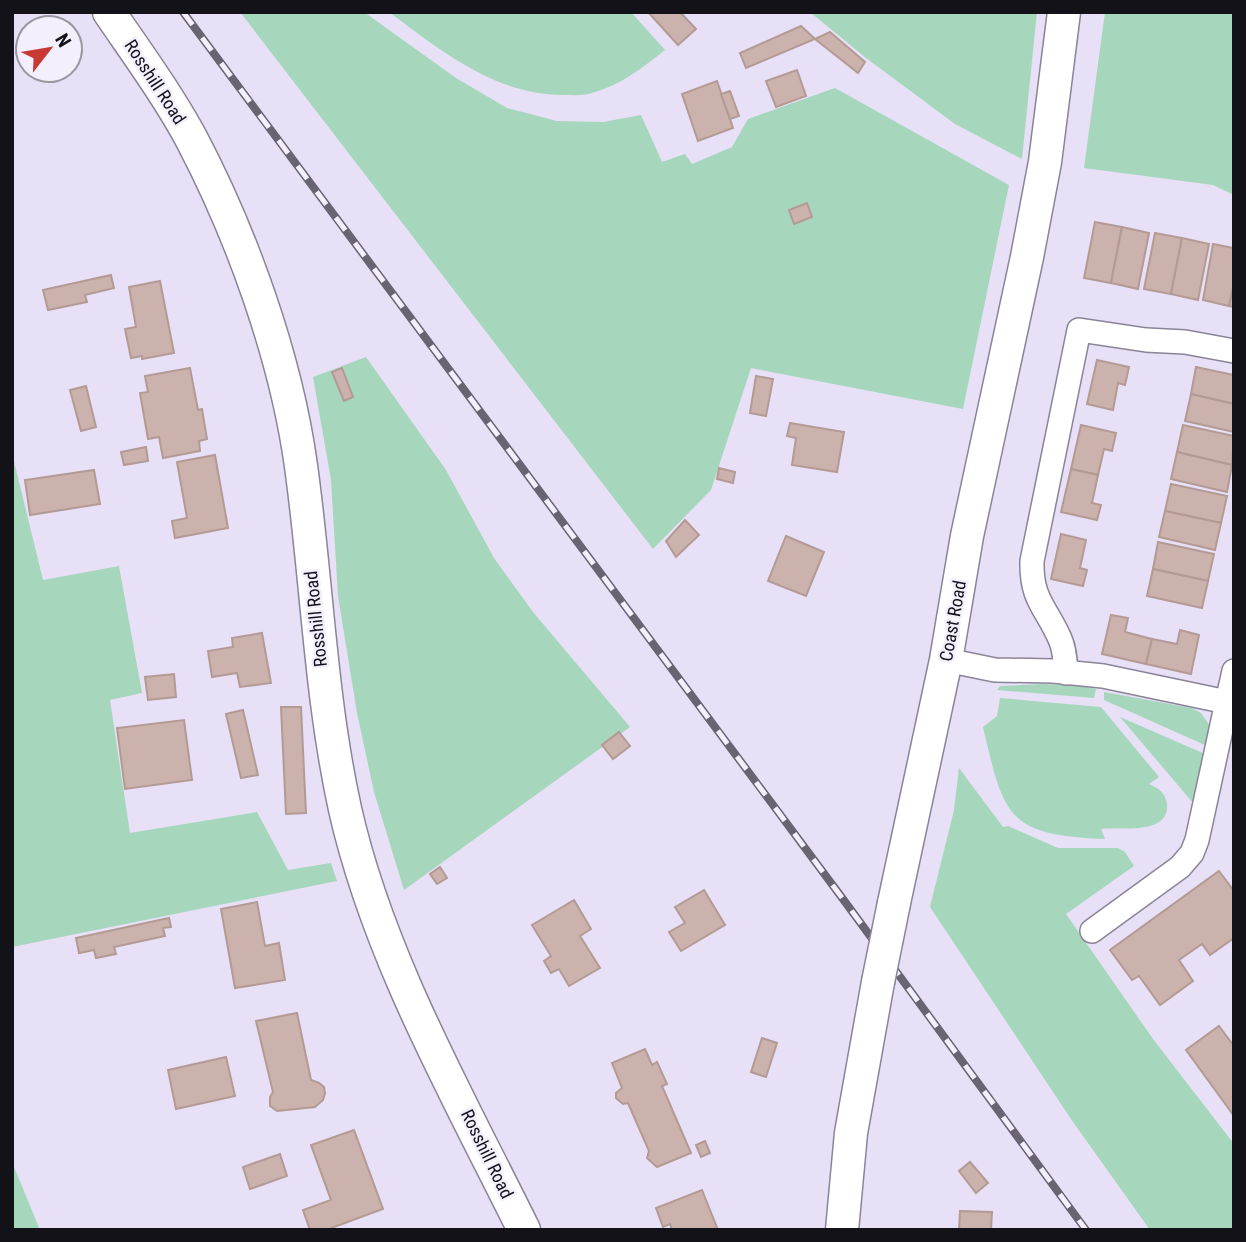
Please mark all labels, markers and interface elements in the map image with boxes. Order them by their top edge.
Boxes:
north arrow [14,14,84,84]
text: N [50,30,76,51]
street label: Rosshill Road [120,36,190,128]
street label: Rosshill Road [300,570,331,668]
street label: Coast Road [935,579,970,663]
street label: Rosshill Road [457,1106,518,1202]

